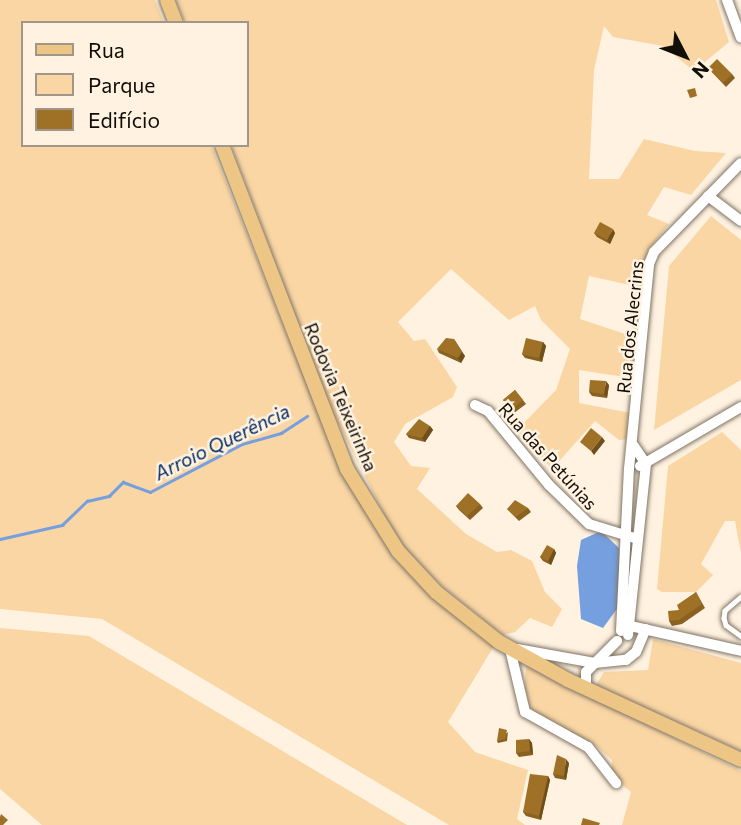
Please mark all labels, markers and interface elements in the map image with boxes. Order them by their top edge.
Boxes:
legend [21,21,248,147]
north arrow [650,21,720,91]
text: Rua [88,37,125,62]
text: N [688,57,714,83]
text: Parque [88,72,155,97]
text: Edifício [88,107,160,132]
street label: Rua dos Alecrins [612,260,648,394]
street label: Rodovia Teixeirinha [300,320,382,474]
street label: Rua das Petúnias [494,398,602,514]
water label: Arroio Querência [151,399,293,485]

